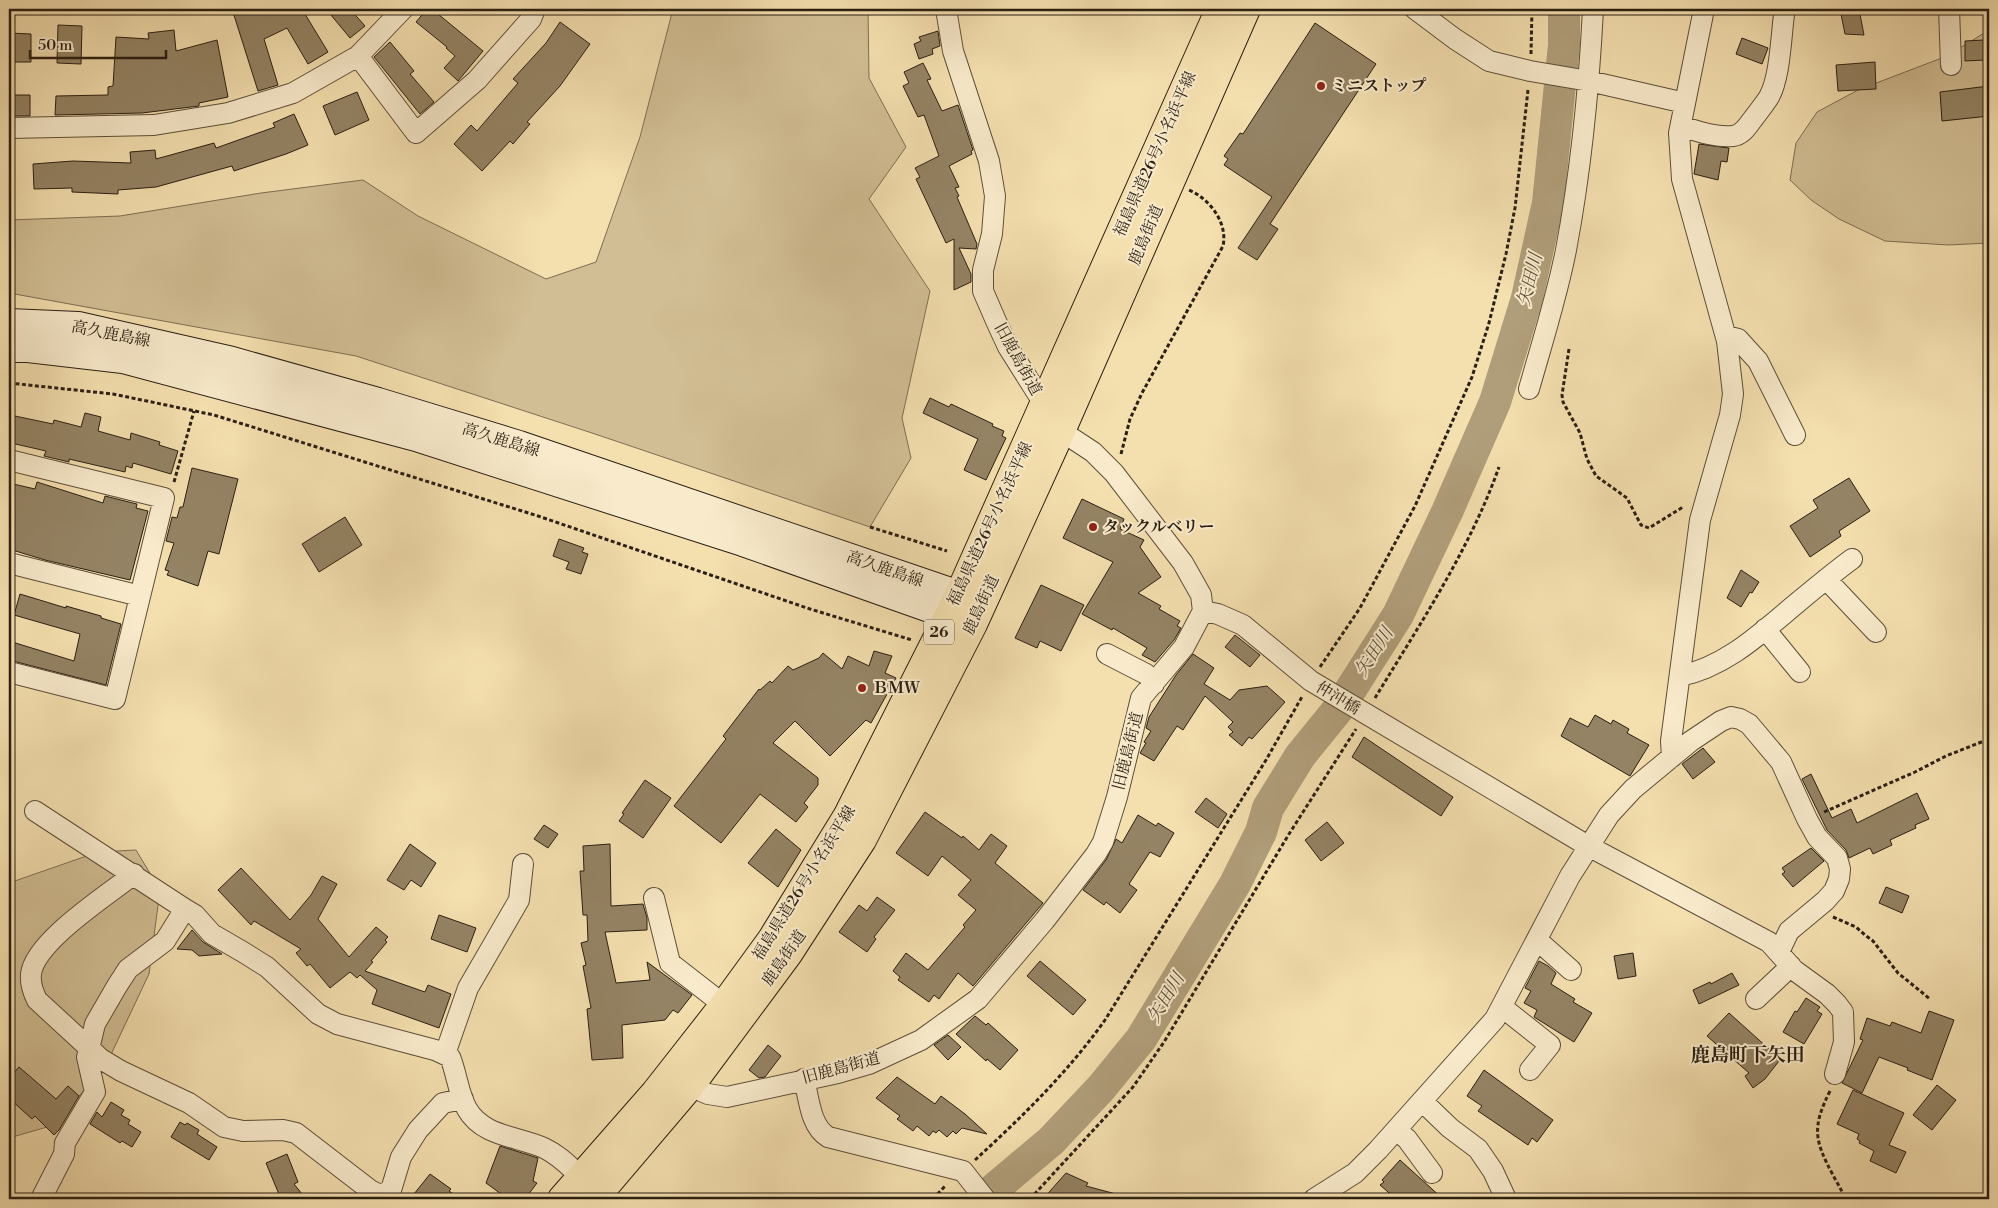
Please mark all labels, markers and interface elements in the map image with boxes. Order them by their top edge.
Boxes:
scale bar [30,28,166,60]
text: 50 m [38,36,72,55]
street label: 福島県道26号小名浜平線 [1109,68,1201,240]
place label: ミニストップ [1331,76,1427,96]
marker: ミニストップ [1315,80,1327,92]
street label: 鹿島街道 [1124,202,1168,268]
water label: 矢田川 [1512,249,1548,309]
street label: 高久鹿島線 [70,317,152,351]
street label: 旧鹿島街道 [990,319,1046,399]
street label: 高久鹿島線 [460,419,542,461]
street label: 福島県道26号小名浜平線 [943,439,1037,609]
place label: タックルベリー [1103,517,1215,537]
marker: タックルベリー [1087,521,1099,533]
street label: 高久鹿島線 [844,547,926,591]
street label: 鹿島街道 [958,572,1004,638]
road number: 26 [924,620,954,644]
water label: 矢田川 [1350,621,1399,681]
street label: 仲沖橋 [1312,677,1364,719]
place label: ＢＭＷ [872,678,921,698]
marker: ＢＭＷ [856,682,868,694]
street label: 旧鹿島街道 [1109,710,1147,792]
street label: 福島県道26号小名浜平線 [748,802,860,964]
street label: 鹿島街道 [757,926,811,990]
water label: 矢田川 [1142,967,1191,1027]
district label: 鹿島町下矢田 [1691,1043,1805,1067]
street label: 旧鹿島街道 [800,1048,882,1088]

